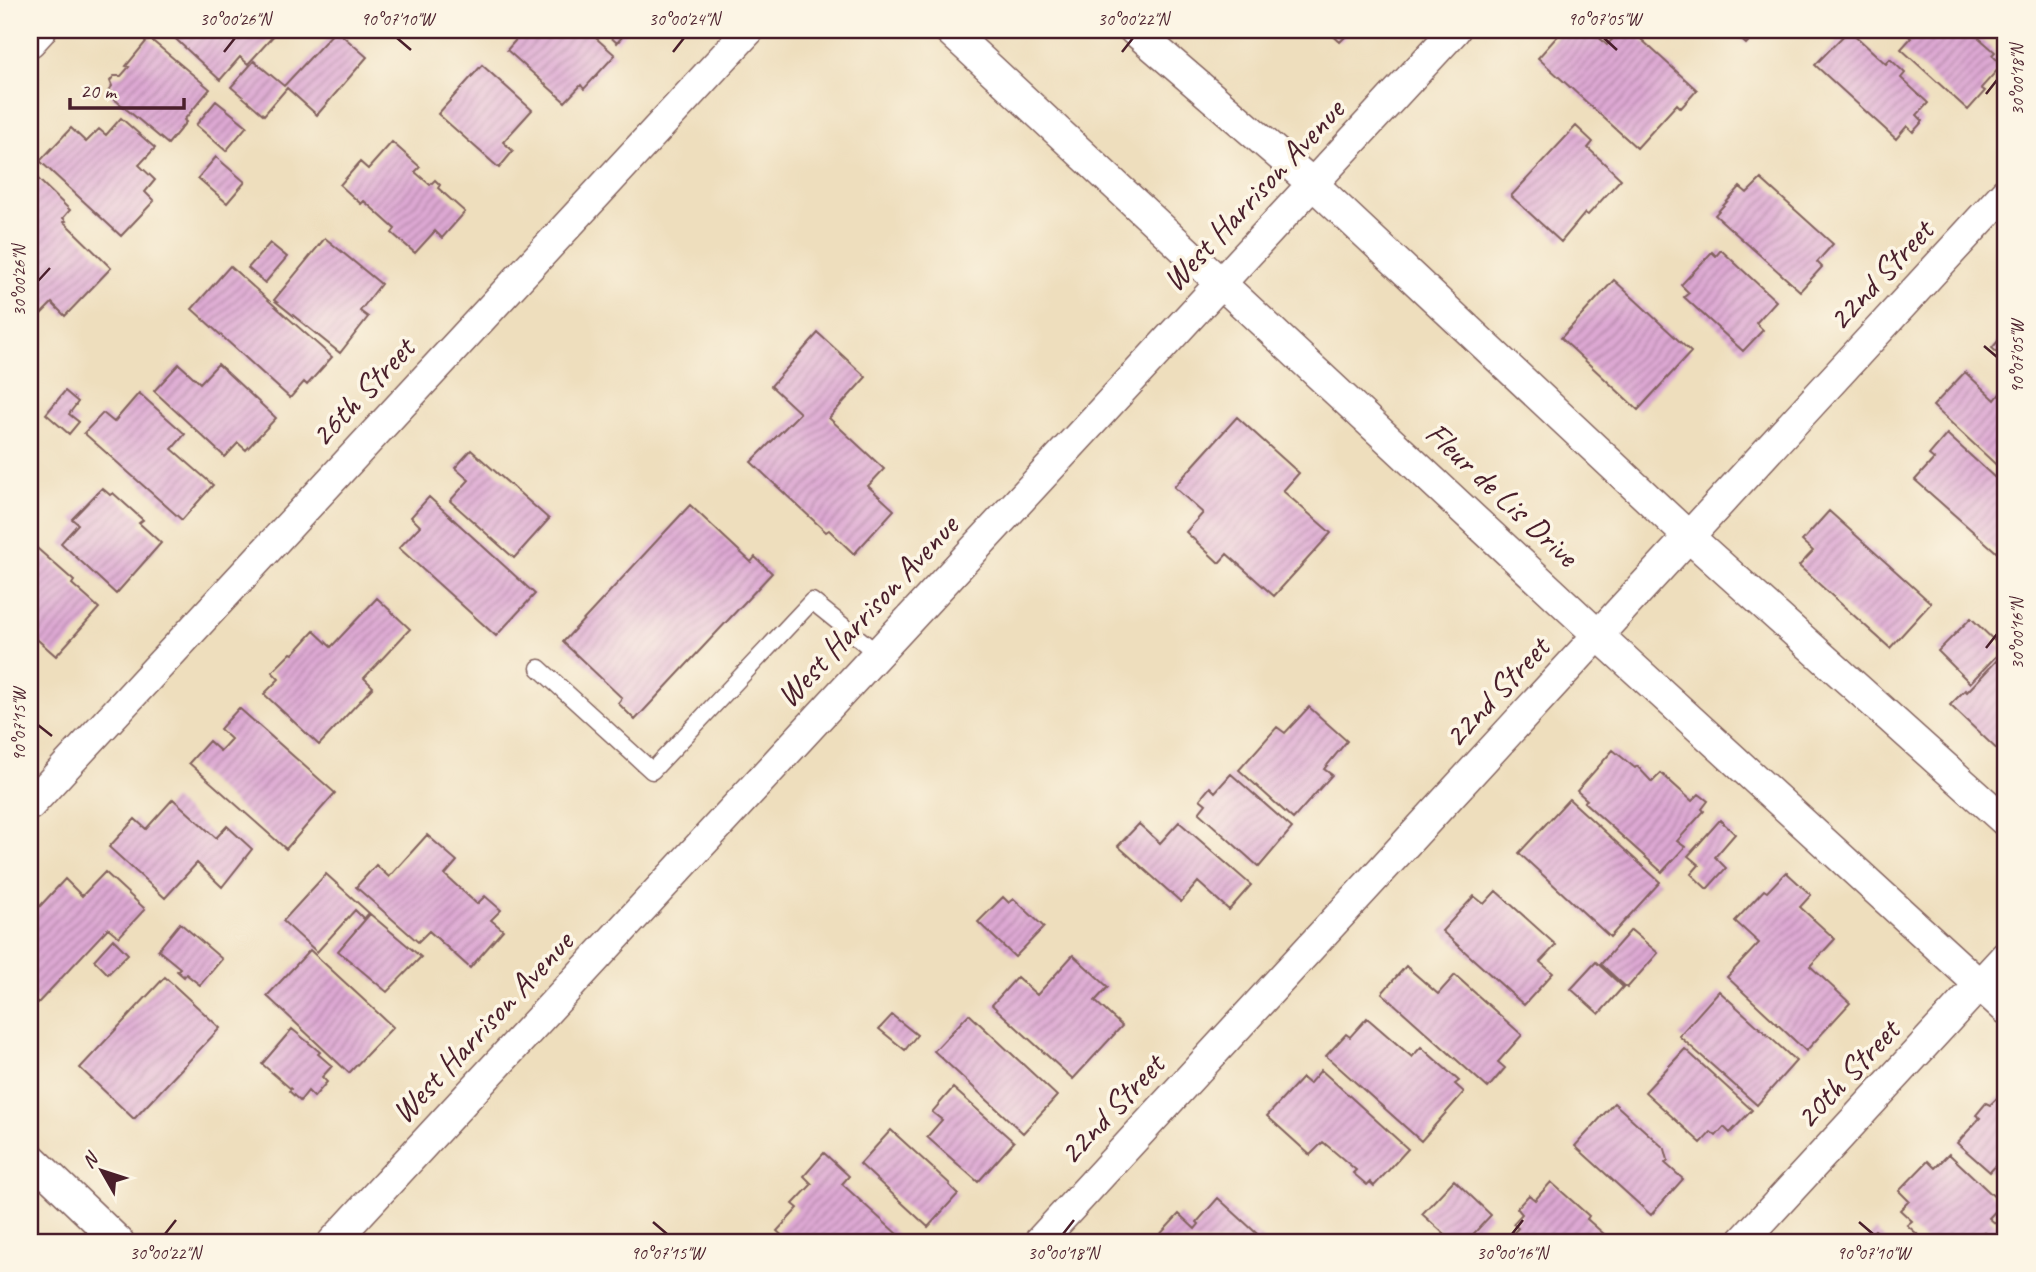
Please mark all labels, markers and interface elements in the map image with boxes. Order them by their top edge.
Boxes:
text: 30°00'26"N [200,8,274,30]
text: 90°07'10"W [360,8,437,30]
text: 30°00'24"N [649,8,723,30]
text: 30°00'22"N [1098,8,1172,30]
text: 90°07'05"W [1567,8,1644,30]
text: 30°00'18"N [2006,41,2028,115]
scale bar [70,66,184,110]
text: 20 m [80,78,118,104]
street label: West Harrison Avenue [1153,88,1355,300]
street label: 22nd Street [1818,208,1944,339]
text: 30°00'26"N [8,242,30,316]
text: 90°07'05"W [2006,317,2028,394]
street label: 26th Street [301,326,425,456]
street label: Fleur de Lis Drive [1417,412,1589,577]
street label: West Harrison Avenue [767,504,969,716]
text: 30°00'16"N [2006,595,2028,669]
street label: 22nd Street [1434,625,1560,756]
text: 90°07'15"W [8,685,30,762]
street label: West Harrison Avenue [382,920,584,1132]
street label: 20th Street [1786,1008,1910,1138]
street label: 22nd Street [1049,1042,1175,1173]
north arrow [66,1136,136,1206]
text: N [77,1146,105,1173]
text: 30°00'22"N [130,1242,204,1264]
text: 90°07'15"W [630,1242,707,1264]
text: 30°00'18"N [1028,1242,1102,1264]
text: 30°00'16"N [1477,1242,1551,1264]
text: 90°07'10"W [1836,1242,1913,1264]

